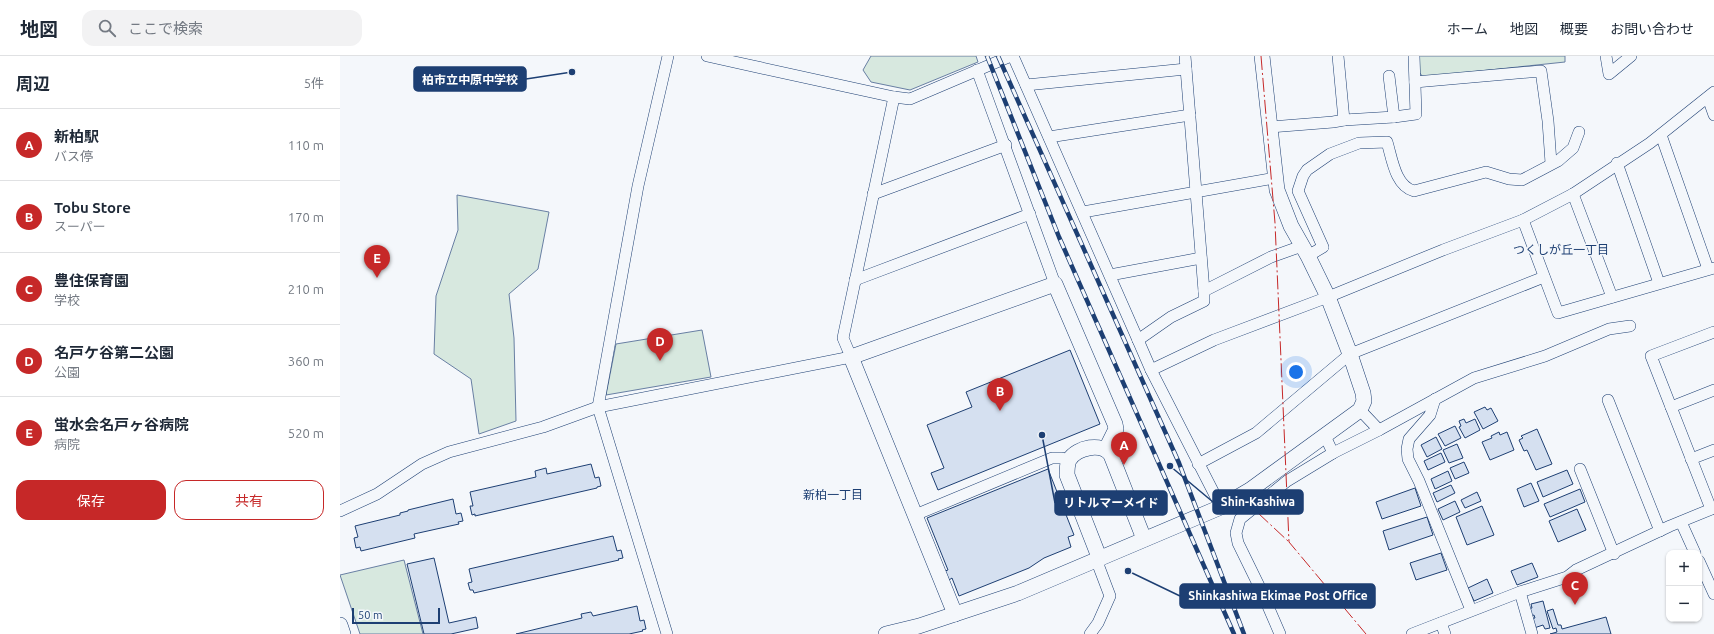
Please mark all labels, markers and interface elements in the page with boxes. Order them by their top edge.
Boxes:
search box [82,10,362,46]
icon: search [96,17,118,39]
text: 地図 [20,18,58,40]
text: ここで検索 [128,20,203,37]
text: ホーム [1446,21,1488,37]
text: 地図 [1510,21,1538,37]
text: 概要 [1560,21,1588,37]
text: お問い合わせ [1610,21,1694,37]
callout: 柏市立中原中学校 [414,67,526,91]
text: 柏市立中原中学校 [422,73,518,86]
text: 周辺 [16,74,50,93]
text: 5件 [304,76,324,90]
text: 新柏駅 [54,128,99,145]
text: A [24,138,34,152]
text: 110 m [288,138,324,152]
text: バス停 [54,149,93,163]
text: Tobu Store [54,199,131,216]
text: B [25,210,33,224]
text: 170 m [288,210,324,224]
text: スーパー [54,219,106,233]
district label: つくしが丘一丁目 [1513,243,1609,256]
pin: E [364,245,390,278]
text: 豊住保育園 [54,272,129,289]
text: C [25,282,33,296]
text: 210 m [288,282,324,296]
text: 学校 [54,293,80,307]
pin: D [647,328,673,361]
text: 名戸ケ谷第二公園 [54,344,174,361]
text: D [24,354,34,368]
text: 360 m [288,354,324,368]
your location [1286,362,1306,382]
text: 公園 [54,365,80,379]
pin: B [987,378,1013,411]
text: 蛍水会名戸ヶ谷病院 [54,416,189,433]
text: E [25,426,33,440]
text: 520 m [288,426,324,440]
pin: A [1111,432,1137,465]
text: 病院 [54,437,80,451]
button: 保存 [16,480,166,520]
button: 共有 [174,480,324,520]
district label: 新柏一丁目 [803,488,863,501]
callout: Shin-Kashiwa [1213,490,1303,514]
callout: リトルマーメイド [1055,491,1167,515]
text: Shin-Kashiwa [1221,495,1295,508]
text: リトルマーメイド [1063,496,1159,509]
map controls [1666,550,1702,622]
button: + [1666,550,1702,586]
pin: C [1562,572,1588,605]
callout: Shinkashiwa Ekimae Post Office [1180,584,1375,608]
button: − [1666,586,1702,622]
text: Shinkashiwa Ekimae Post Office [1188,589,1368,602]
scale bar [352,606,440,625]
text: 50 m [358,609,382,621]

